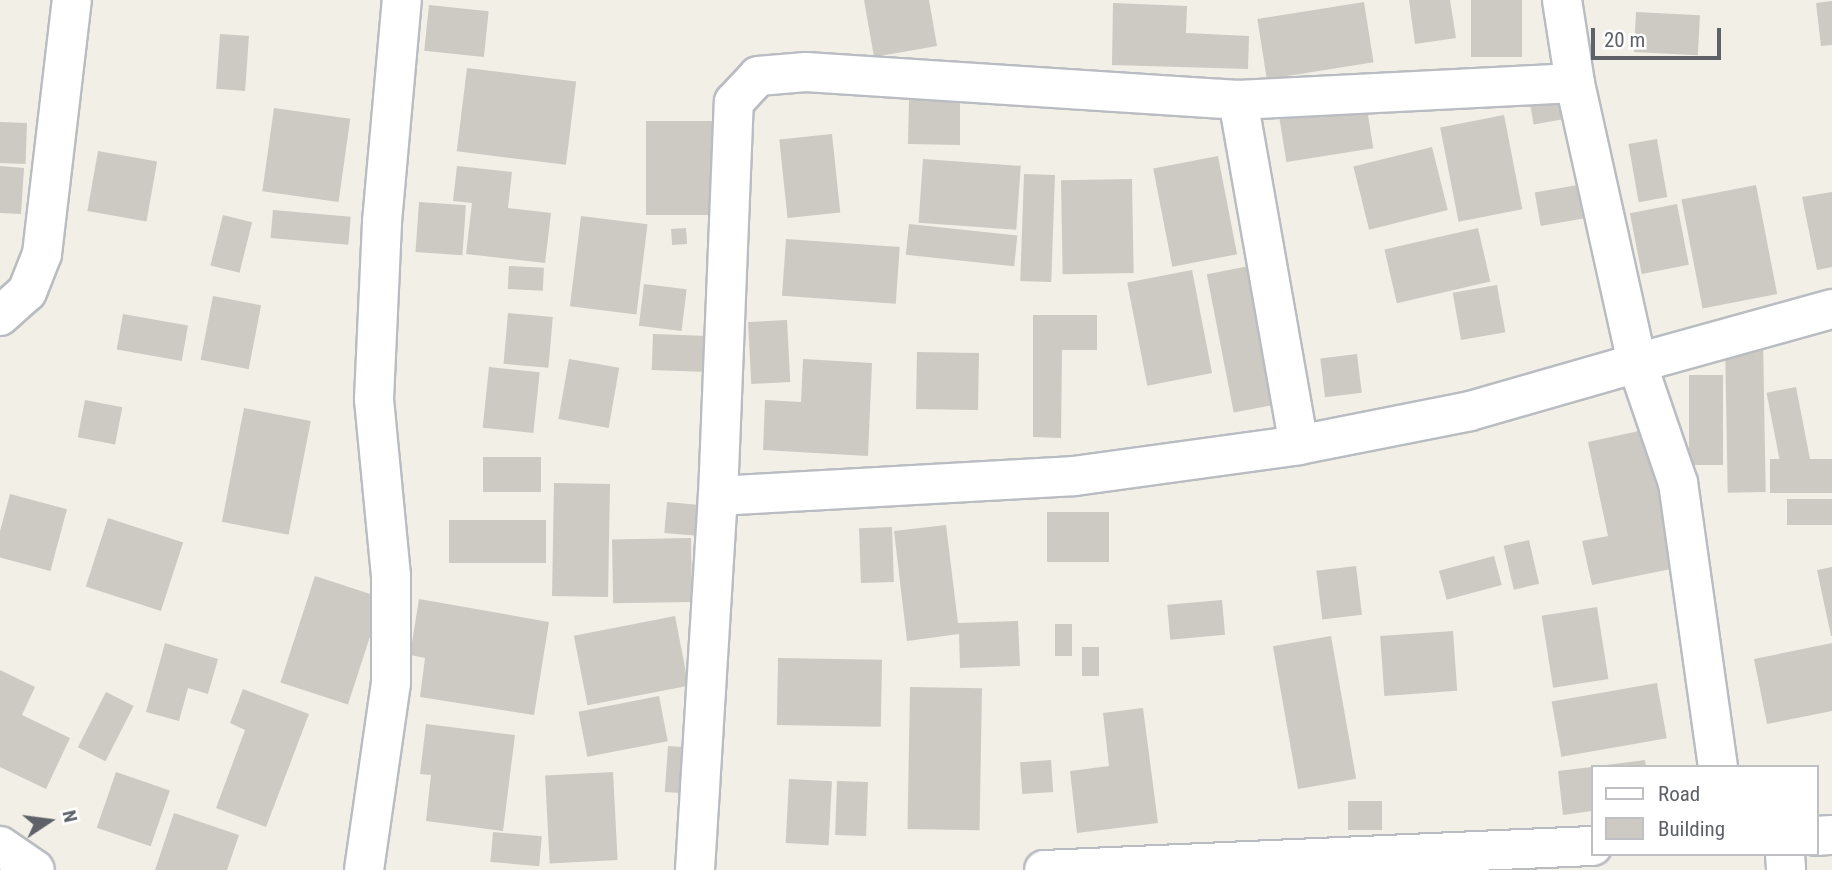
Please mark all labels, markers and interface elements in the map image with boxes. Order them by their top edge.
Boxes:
scale bar [1594,14,1724,58]
text: 20 m [1604,28,1645,52]
legend [1590,765,1818,856]
text: Road [1658,782,1700,806]
north arrow [14,786,84,856]
text: N [57,808,82,824]
text: Building [1658,817,1725,841]

